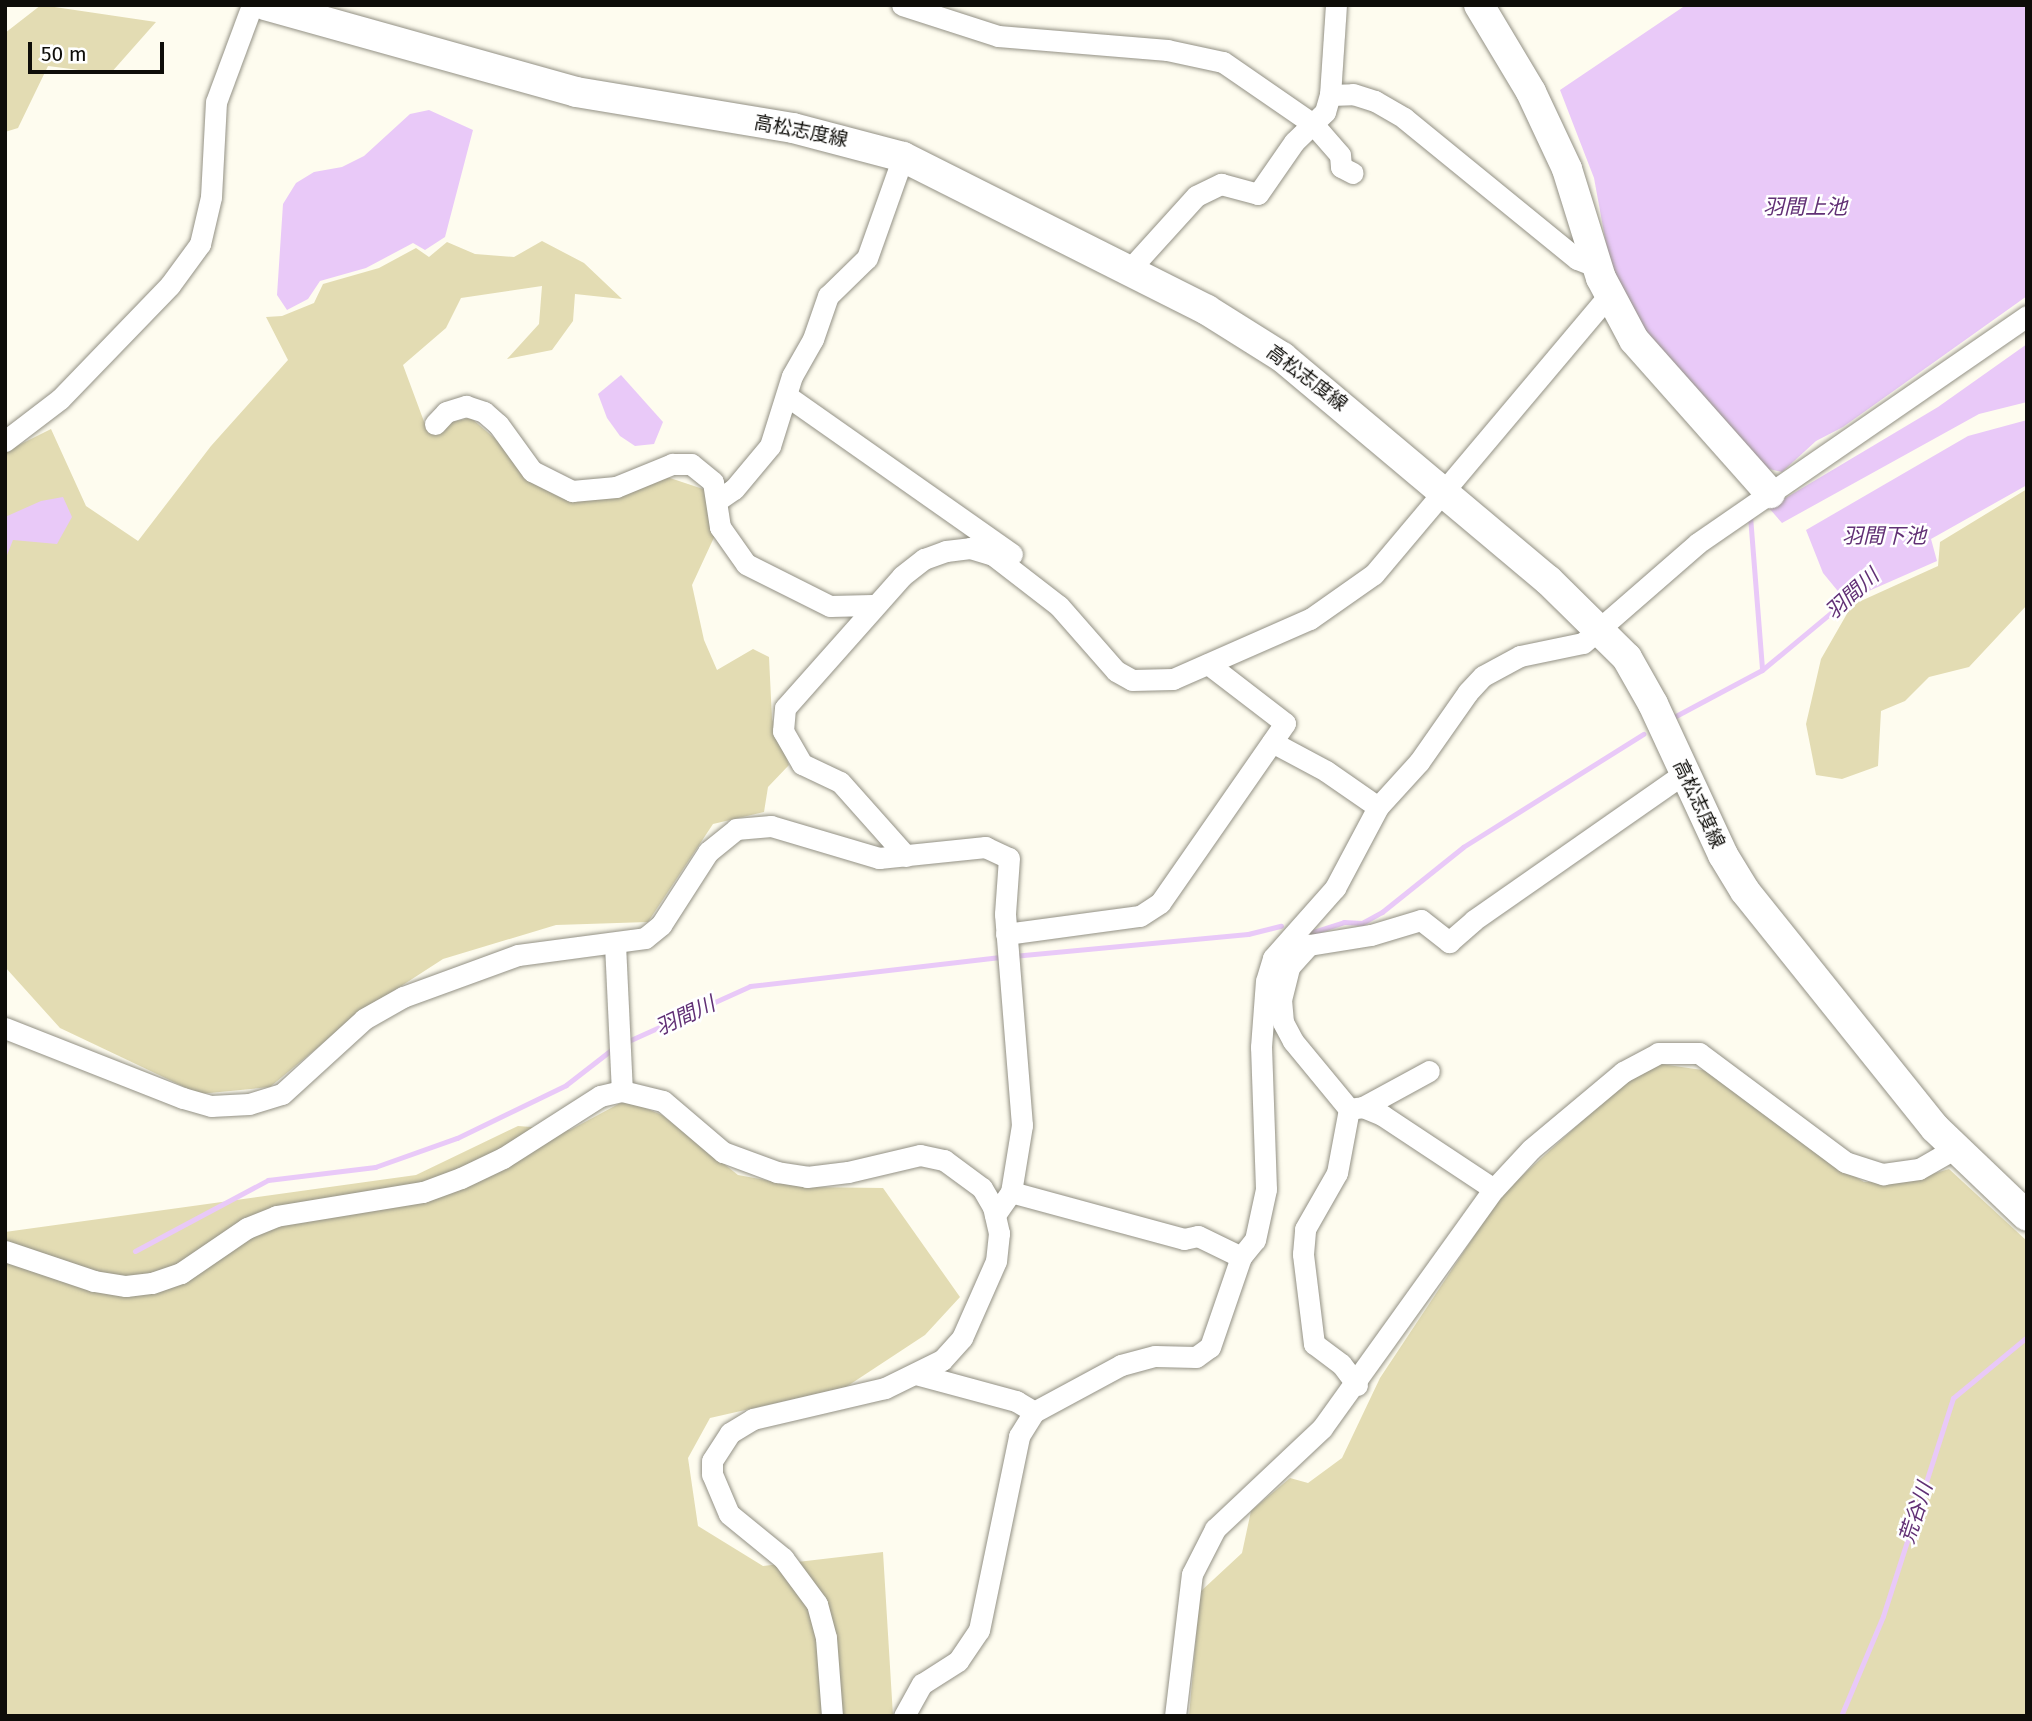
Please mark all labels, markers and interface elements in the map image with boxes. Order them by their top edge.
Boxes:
scale bar [32,28,168,72]
text: 50 m [41,41,87,67]
street label: 高松志度線 [752,111,850,151]
water label: 羽間上池 [1763,194,1847,220]
street label: 高松志度線 [1262,340,1352,416]
water label: 羽間下池 [1842,523,1926,549]
water label: 羽間川 [1820,564,1884,624]
street label: 高松志度線 [1669,756,1729,852]
water label: 羽間川 [651,991,719,1041]
water label: 荒谷川 [1894,1479,1938,1547]

